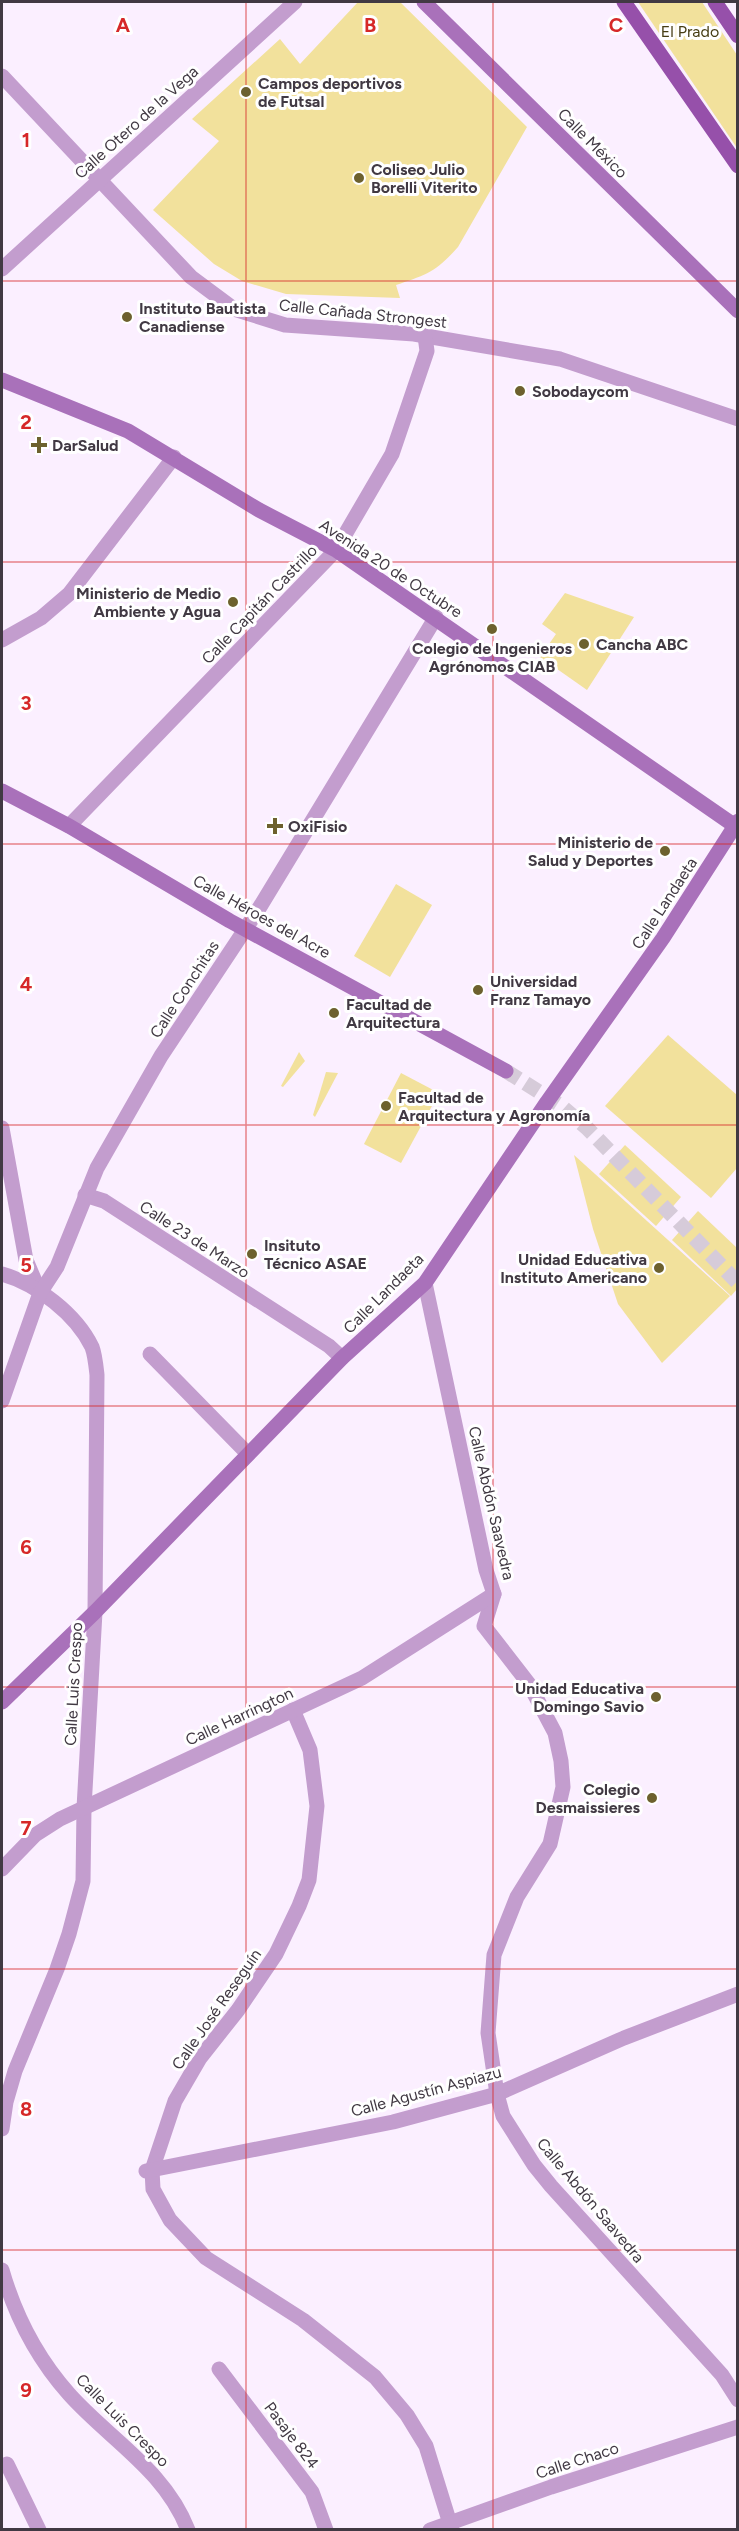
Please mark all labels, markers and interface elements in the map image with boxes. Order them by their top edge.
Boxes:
text: A [116,13,131,37]
text: B [364,13,376,37]
text: C [609,13,623,37]
park label: El Prado [661,22,719,41]
street label: Calle Otero de la Vega [71,62,202,183]
place label: Campos deportivos de Futsal [258,74,402,111]
marker: Campos deportivos de Futsal [239,85,253,99]
street label: Calle México [554,105,631,182]
text: 1 [22,128,30,152]
place label: Coliseo Julio Borelli Viterito [371,160,478,197]
marker: Coliseo Julio Borelli Viterito [352,171,366,185]
street label: Calle Cañada Strongest [278,295,448,332]
place label: Instituto Bautista Canadiense [139,299,266,336]
marker: Instituto Bautista Canadiense [120,310,134,324]
place label: Sobodaycom [532,382,629,401]
marker: Sobodaycom [513,384,527,398]
text: 2 [20,410,32,434]
marker: DarSalud [30,436,48,454]
place label: DarSalud [52,436,119,455]
street label: Avenida 20 de Octubre [316,515,466,622]
street label: Calle Capitán Castrillo [198,541,321,668]
place label: Ministerio de Medio Ambiente y Agua [76,584,221,621]
marker: Ministerio de Medio Ambiente y Agua [226,595,240,609]
marker: Colegio de Ingenieros Agrónomos CIAB [485,622,499,636]
place label: Cancha ABC [596,635,689,654]
marker: Cancha ABC [577,637,591,651]
place label: Colegio de Ingenieros Agrónomos CIAB [412,639,573,676]
text: 3 [20,691,32,715]
marker: OxiFisio [266,817,284,835]
place label: OxiFisio [288,817,347,836]
place label: Ministerio de Salud y Deportes [528,833,654,870]
marker: Ministerio de Salud y Deportes [658,844,672,858]
street label: Calle Landaeta [628,854,701,953]
street label: Calle Héroes del Acre [190,871,334,962]
street label: Calle Conchitas [146,937,223,1041]
text: 4 [20,972,33,996]
place label: Universidad Franz Tamayo [490,972,591,1009]
marker: Universidad Franz Tamayo [471,983,485,997]
place label: Facultad de Arquitectura [346,995,440,1032]
marker: Facultad de Arquitectura [327,1006,341,1020]
place label: Facultad de Arquitectura y Agronomía [398,1088,590,1125]
marker: Facultad de Arquitectura y Agronomía [379,1099,393,1113]
street label: Calle 23 de Marzo [136,1197,253,1282]
place label: Insituto Técnico ASAE [264,1236,367,1273]
marker: Insituto Técnico ASAE [245,1247,259,1261]
street label: Calle Landaeta [339,1249,427,1337]
place label: Unidad Educativa Instituto Americano [500,1250,647,1287]
text: 5 [20,1253,32,1277]
marker: Unidad Educativa Instituto Americano [652,1261,666,1275]
street label: Calle Abdón Saavedra [465,1424,518,1582]
text: 6 [20,1535,32,1559]
street label: Calle Luis Crespo [61,1622,86,1746]
place label: Unidad Educativa Domingo Savio [515,1679,644,1716]
street label: Calle Harrington [182,1683,296,1750]
marker: Unidad Educativa Domingo Savio [649,1690,663,1704]
place label: Colegio Desmaissieres [535,1780,641,1817]
marker: Colegio Desmaissieres [645,1791,659,1805]
text: 7 [20,1816,32,1840]
street label: Calle José Reseguín [168,1945,265,2073]
street label: Calle Agustín Aspiazu [349,2062,503,2121]
text: 8 [20,2097,32,2121]
street label: Calle Abdón Saavedra [533,2134,648,2267]
street label: Calle Luis Crespo [72,2370,173,2471]
text: 9 [20,2378,32,2402]
street label: Pasaje 824 [260,2398,323,2472]
street label: Calle Chaco [533,2438,621,2483]

